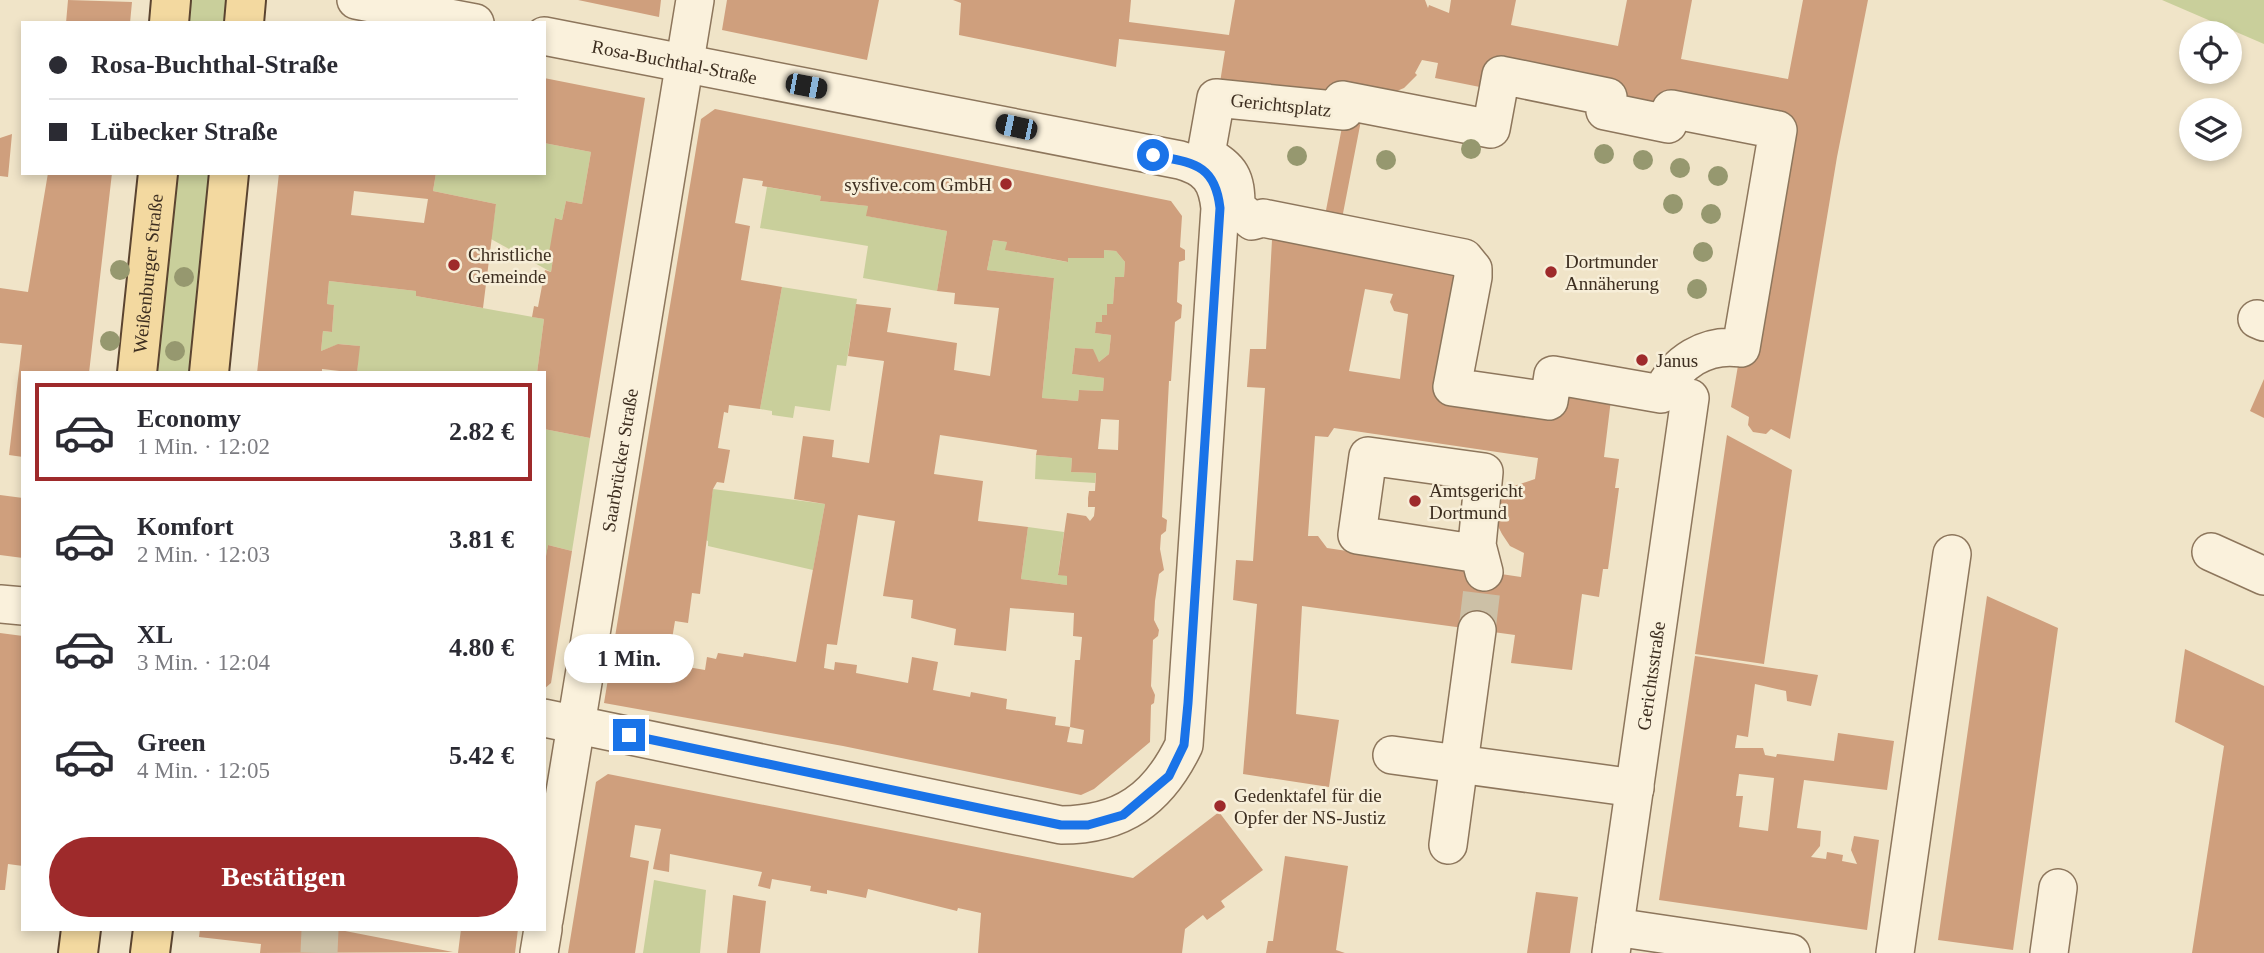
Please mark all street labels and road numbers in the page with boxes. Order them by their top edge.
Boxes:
street label: Rosa-Buchthal-Straße [590,35,759,88]
street label: Gerichtsplatz [1230,89,1332,121]
street label: Weißenburger Straße [129,193,166,354]
street label: Saarbrücker Straße [597,387,642,533]
street label: Gerichtsstraße [1632,620,1669,732]

